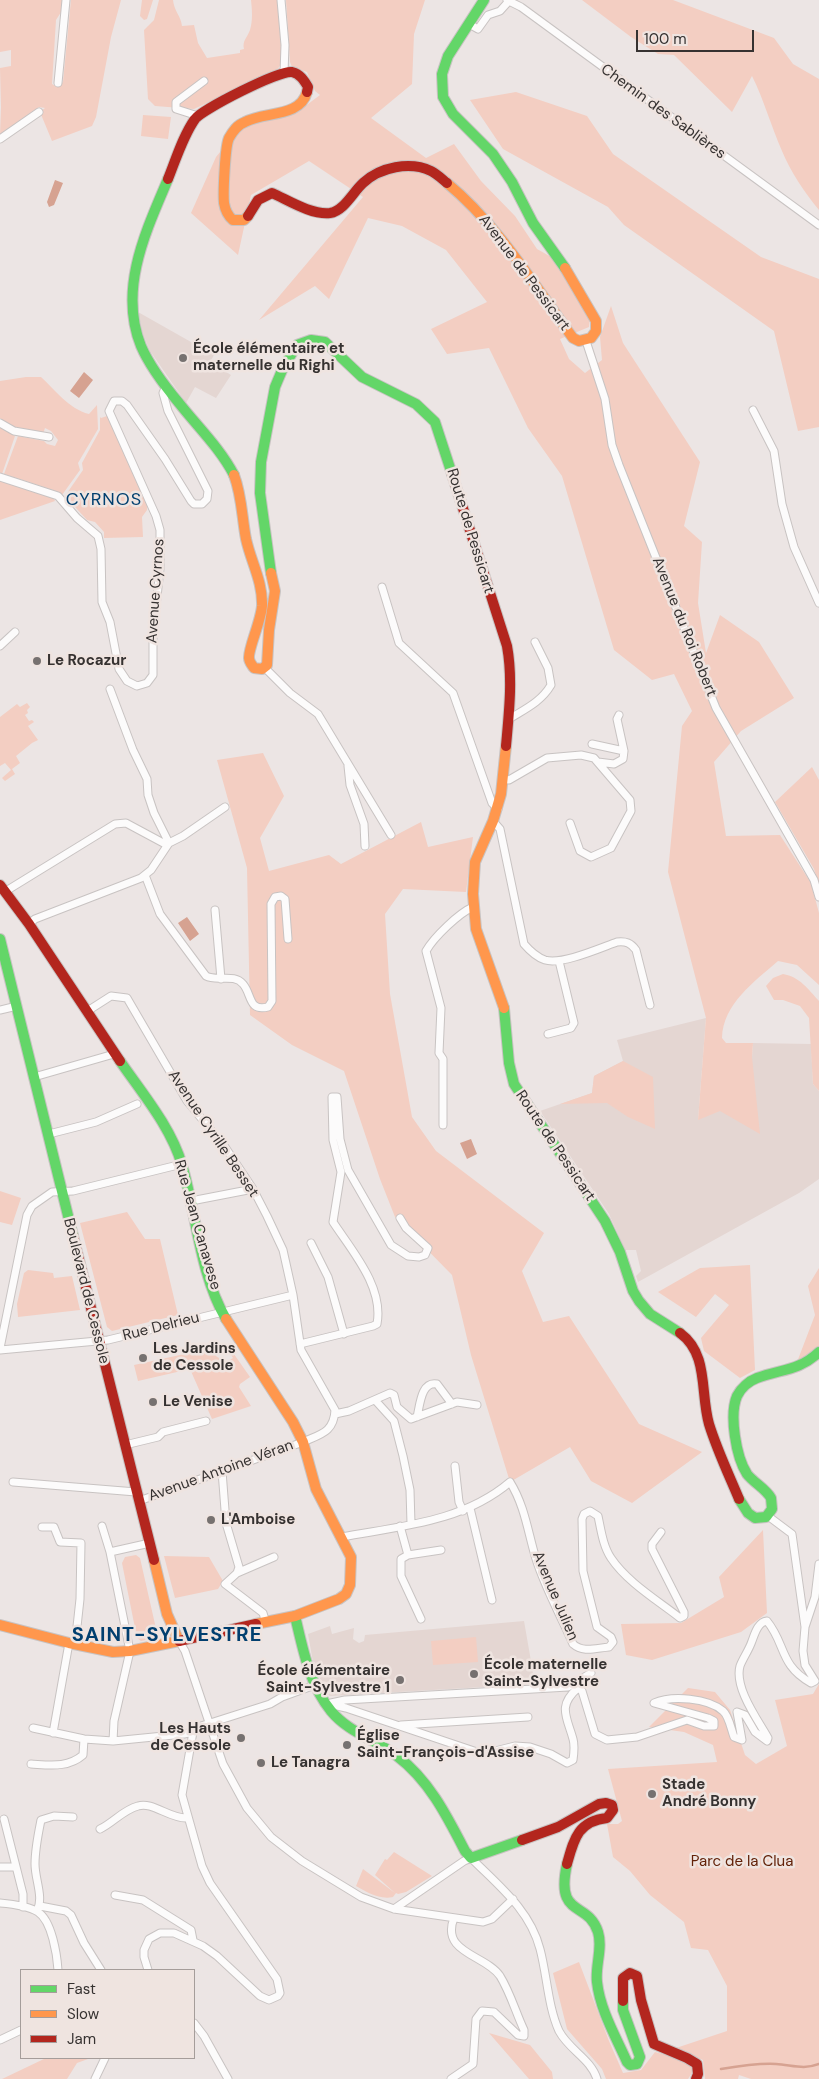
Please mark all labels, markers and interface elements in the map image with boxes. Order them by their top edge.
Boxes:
scale bar [639,20,756,52]
text: 100 m [644,29,687,49]
street label: Chemin des Sablières [597,61,729,163]
street label: Avenue de Pessicart [475,211,573,335]
place label: École élémentaire et maternelle du Righi [193,340,344,375]
marker: École élémentaire et maternelle du Righi [177,352,189,364]
street label: Route de Pessicart [442,466,498,596]
district label: CYRNOS [65,489,143,511]
street label: Avenue Cyrnos [143,538,169,644]
street label: Avenue du Roi Robert [648,555,720,699]
place label: Le Rocazur [47,652,126,670]
marker: Le Rocazur [31,655,43,667]
street label: Avenue Cyrille Besset [164,1067,262,1201]
street label: Route de Pessicart [511,1087,599,1205]
street label: Rue Jean Canavese [170,1158,224,1292]
street label: Boulevard de Cessole [59,1216,113,1366]
street label: Rue Delrieu [121,1309,201,1345]
place label: Les Jardins de Cessole [153,1340,236,1375]
marker: Les Jardins de Cessole [137,1352,149,1364]
place label: Le Venise [163,1393,233,1411]
marker: Le Venise [147,1396,159,1408]
street label: Avenue Antoine Véran [146,1436,296,1506]
place label: L'Amboise [221,1511,295,1529]
marker: L'Amboise [205,1514,217,1526]
street label: Avenue Julien [528,1549,582,1643]
district label: SAINT-SYLVESTRE [70,1624,264,1648]
place label: École maternelle Saint-Sylvestre [484,1656,607,1691]
place label: École élémentaire Saint-Sylvestre 1 [258,1662,390,1697]
marker: École maternelle Saint-Sylvestre [468,1668,480,1680]
marker: École élémentaire Saint-Sylvestre 1 [394,1674,406,1686]
place label: Les Hauts de Cessole [150,1720,231,1755]
place label: Église Saint-François-d'Assise [357,1727,534,1762]
marker: Les Hauts de Cessole [235,1732,247,1744]
marker: Église Saint-François-d'Assise [341,1739,353,1751]
place label: Le Tanagra [271,1754,350,1772]
marker: Le Tanagra [255,1757,267,1769]
place label: Stade André Bonny [662,1776,756,1811]
marker: Stade André Bonny [646,1788,658,1800]
park label: Parc de la Clua [691,1853,793,1871]
legend [20,1969,195,2059]
text: Fast [67,1979,96,1999]
text: Slow [67,2004,99,2024]
text: Jam [67,2029,96,2049]

